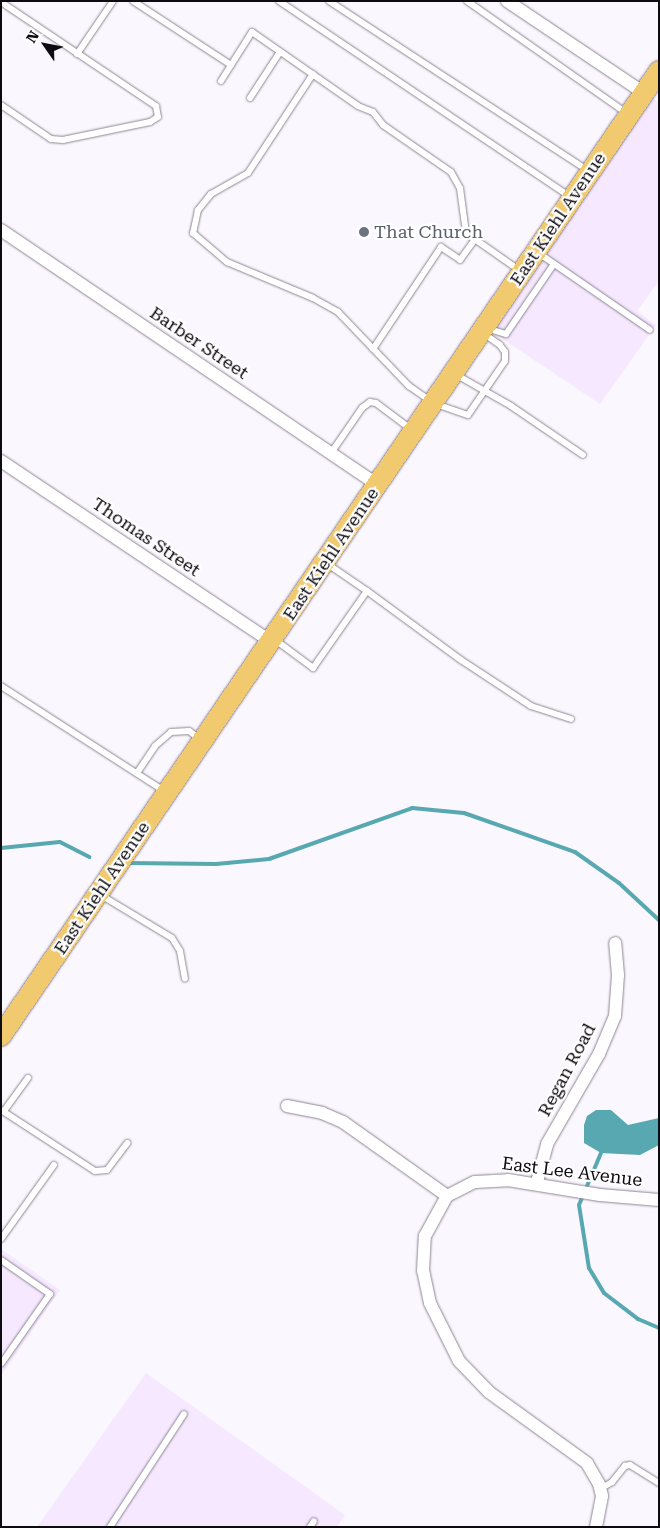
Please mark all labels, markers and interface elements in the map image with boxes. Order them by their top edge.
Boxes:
north arrow [20,20,70,70]
text: N [23,28,42,46]
street label: East Kiehl Avenue [505,148,611,290]
place label: That Church [374,221,483,243]
marker: That Church [358,226,370,238]
street label: Barber Street [146,302,252,384]
street label: East Kiehl Avenue [278,483,384,625]
street label: Thomas Street [88,493,204,581]
street label: East Kiehl Avenue [49,817,155,959]
street label: Regan Road [533,1020,601,1120]
street label: East Lee Avenue [501,1153,643,1191]

